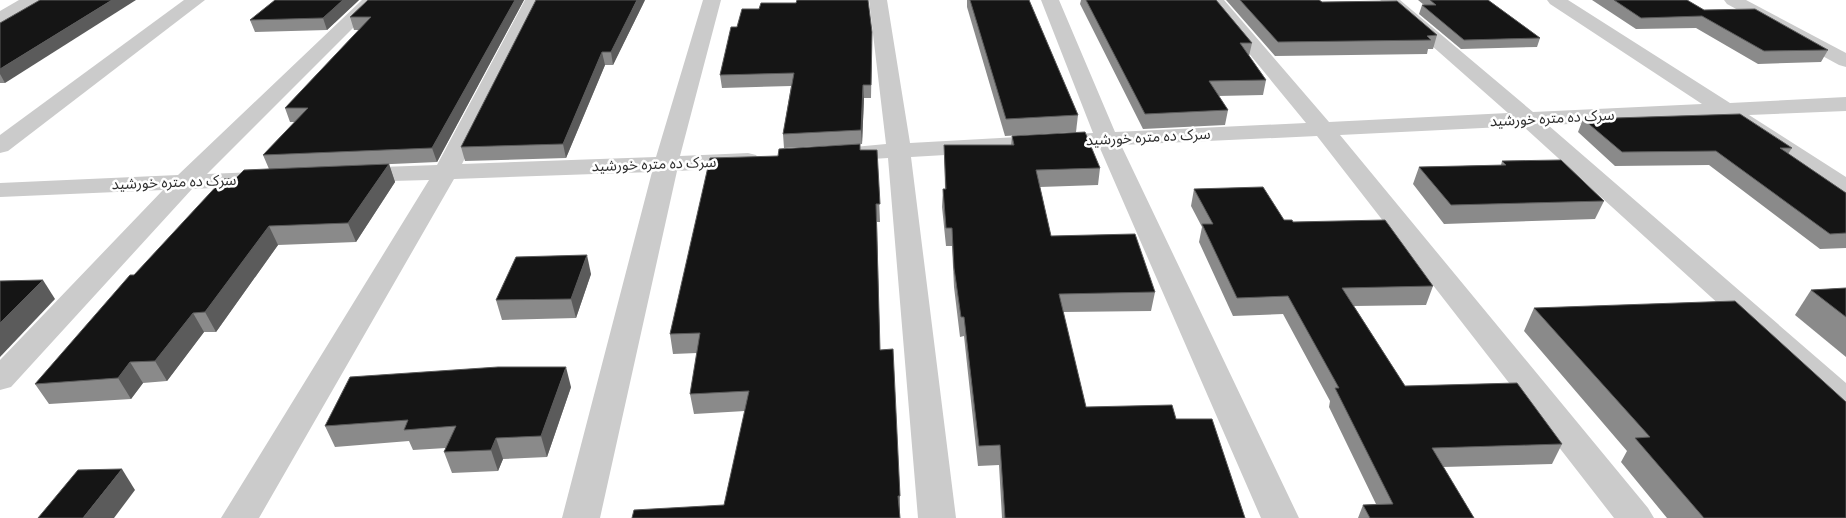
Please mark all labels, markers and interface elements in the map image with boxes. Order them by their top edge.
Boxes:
street label: سرک ده متره خورشید [1489,104,1615,131]
street label: سرک ده متره خورشید [1085,123,1211,150]
street label: سرک ده متره خورشید [591,151,717,176]
street label: سرک ده متره خورشید [111,169,237,194]

